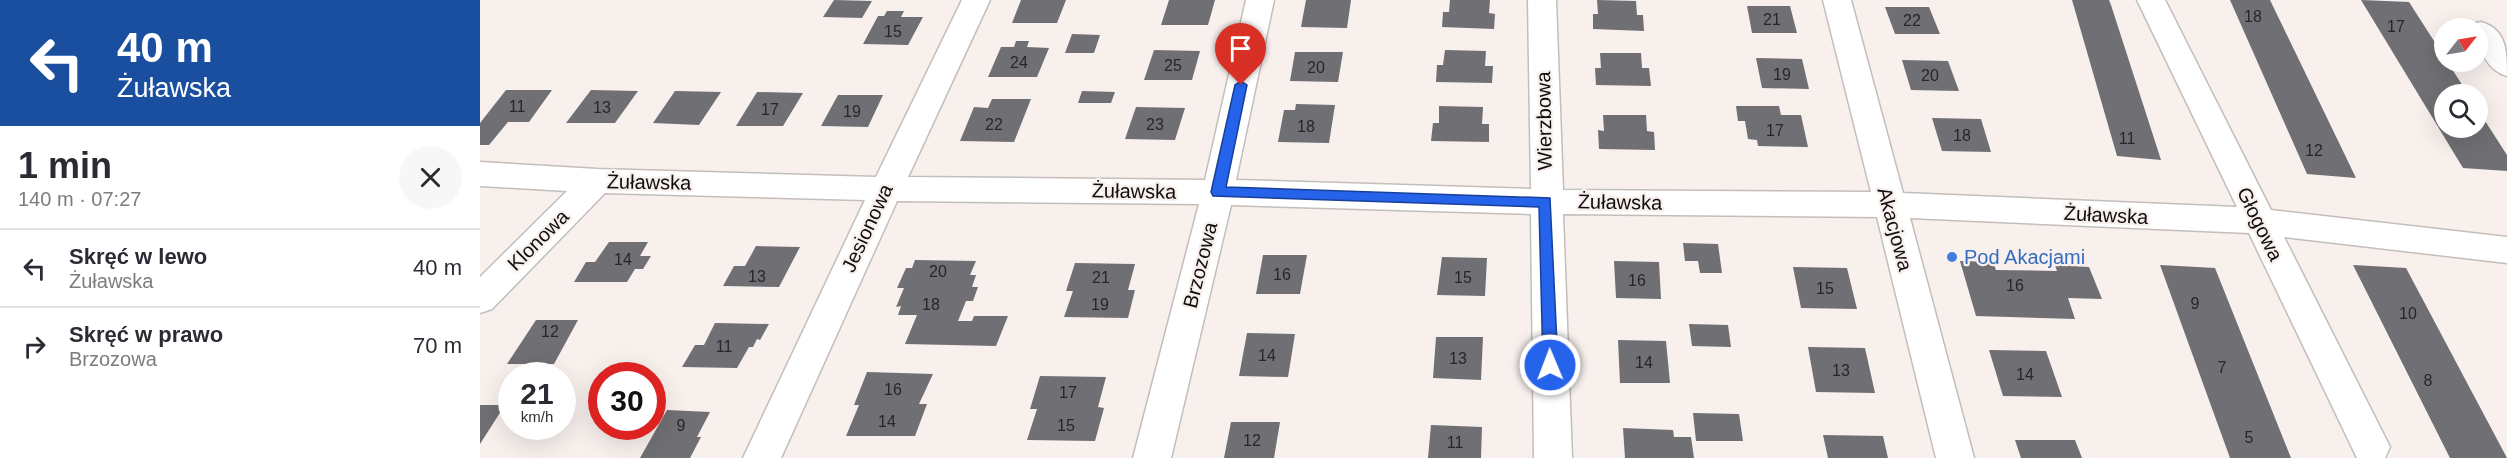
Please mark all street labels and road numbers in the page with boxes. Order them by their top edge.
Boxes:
street label: Wierzbowa [1532,70,1556,171]
street label: Żuławska [607,170,692,194]
street label: Żuławska [1092,179,1177,203]
street label: Jesionowa [837,180,897,275]
street label: Głogowa [2233,184,2288,265]
street label: Akacjowa [1873,185,1917,274]
street label: Żuławska [1578,190,1663,214]
street label: Żuławska [2063,202,2150,228]
street label: Klonowa [503,204,574,275]
street label: Brzozowa [1179,219,1222,310]

